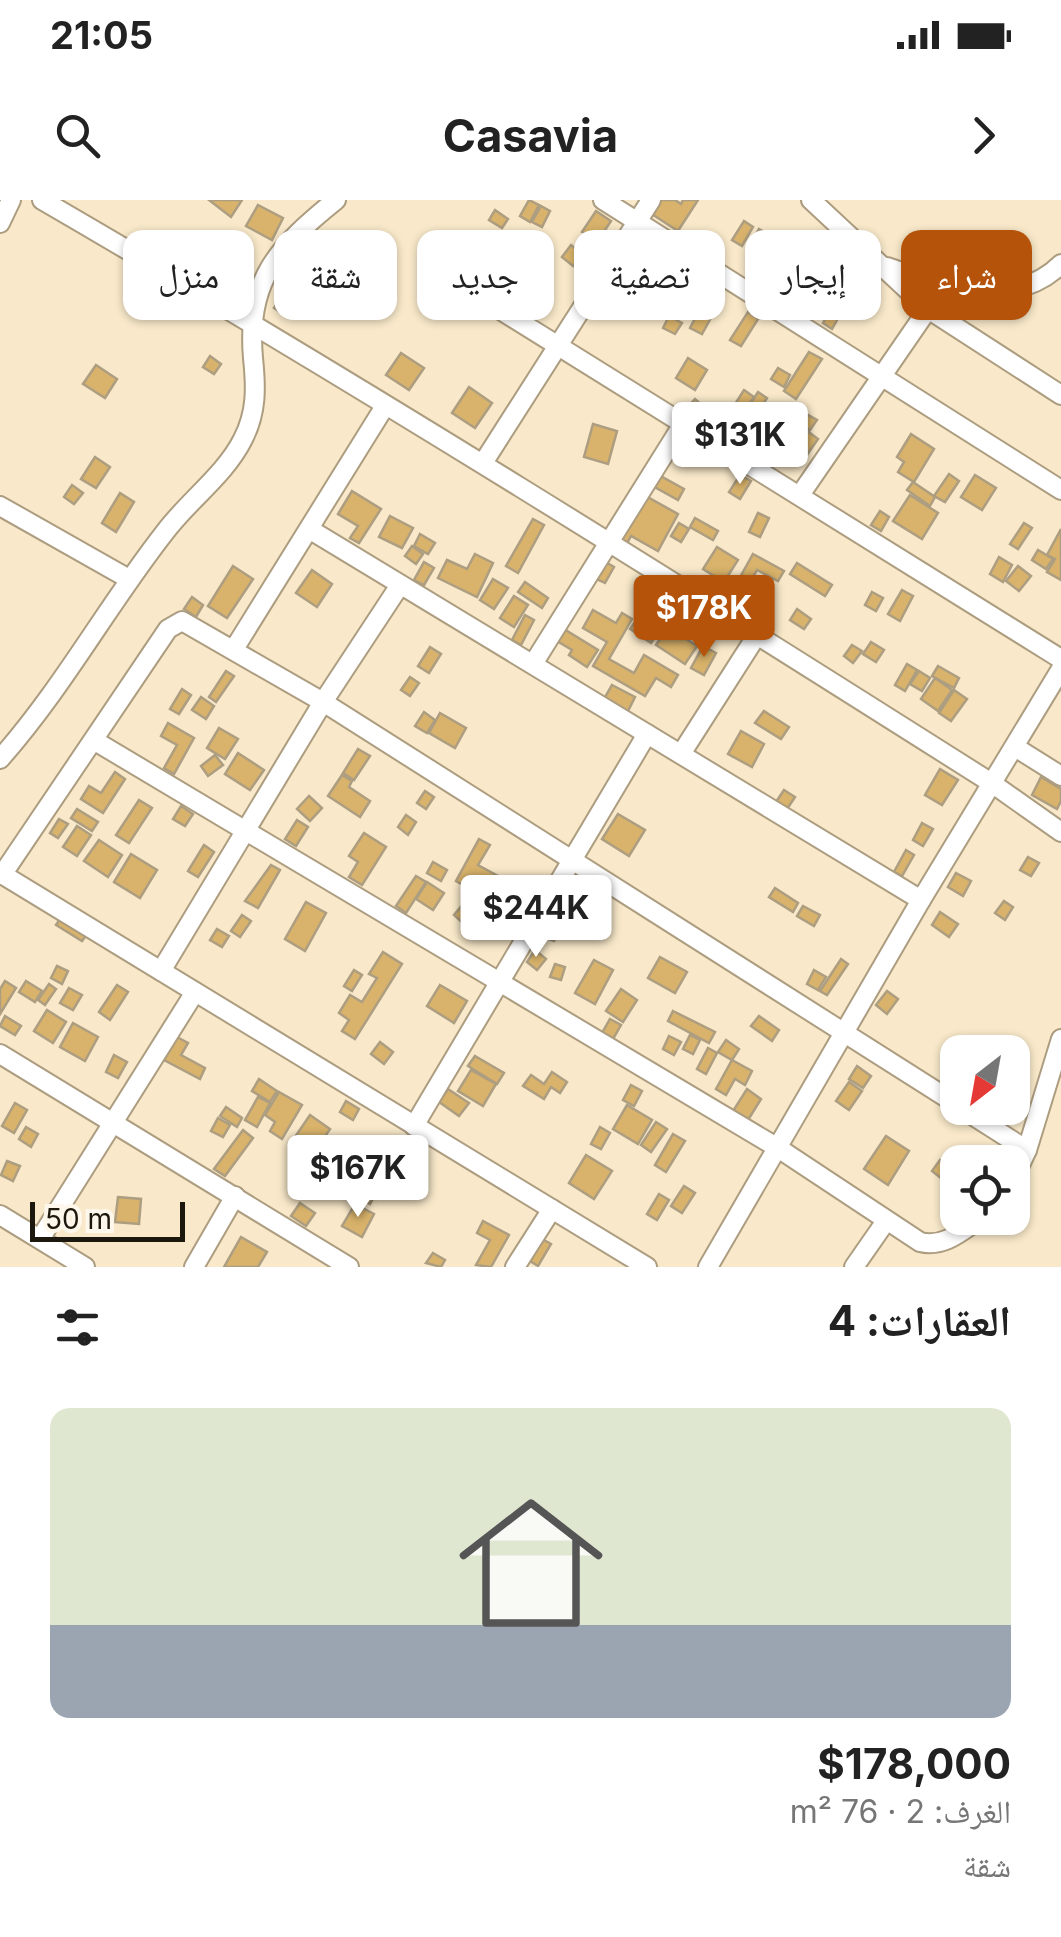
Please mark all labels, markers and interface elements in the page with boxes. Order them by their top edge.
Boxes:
text: 21:05 [50,12,153,58]
icon: search [50,108,105,163]
text: Casavia [443,108,618,163]
icon: forward [956,108,1011,163]
chip: منزل [123,230,254,320]
chip: شقة [274,230,397,320]
chip: جديد [417,230,554,320]
chip: تصفية [574,230,725,320]
chip: إيجار [745,230,881,320]
chip: شراء [901,230,1032,320]
pin: $131K [670,402,810,487]
text: $131K [694,415,786,454]
pin: $178K [634,575,774,660]
text: $178K [656,588,752,627]
pin: $244K [466,875,606,960]
text: $244K [483,888,589,927]
north arrow [940,1035,1030,1125]
map controls [940,1035,1030,1235]
pin: $167K [288,1135,428,1220]
button: locate [940,1145,1030,1235]
text: $167K [309,1148,407,1187]
scale bar [30,1197,185,1242]
text: 50 m [45,1202,112,1236]
text: العقارات: 4 [828,1295,1011,1346]
icon: filters [50,1300,105,1355]
icon: home [441,1473,621,1653]
text: $178,000 [817,1738,1011,1789]
text: الغرف: 2 · 76 m² [790,1792,1011,1831]
text: شقة [963,1846,1011,1885]

